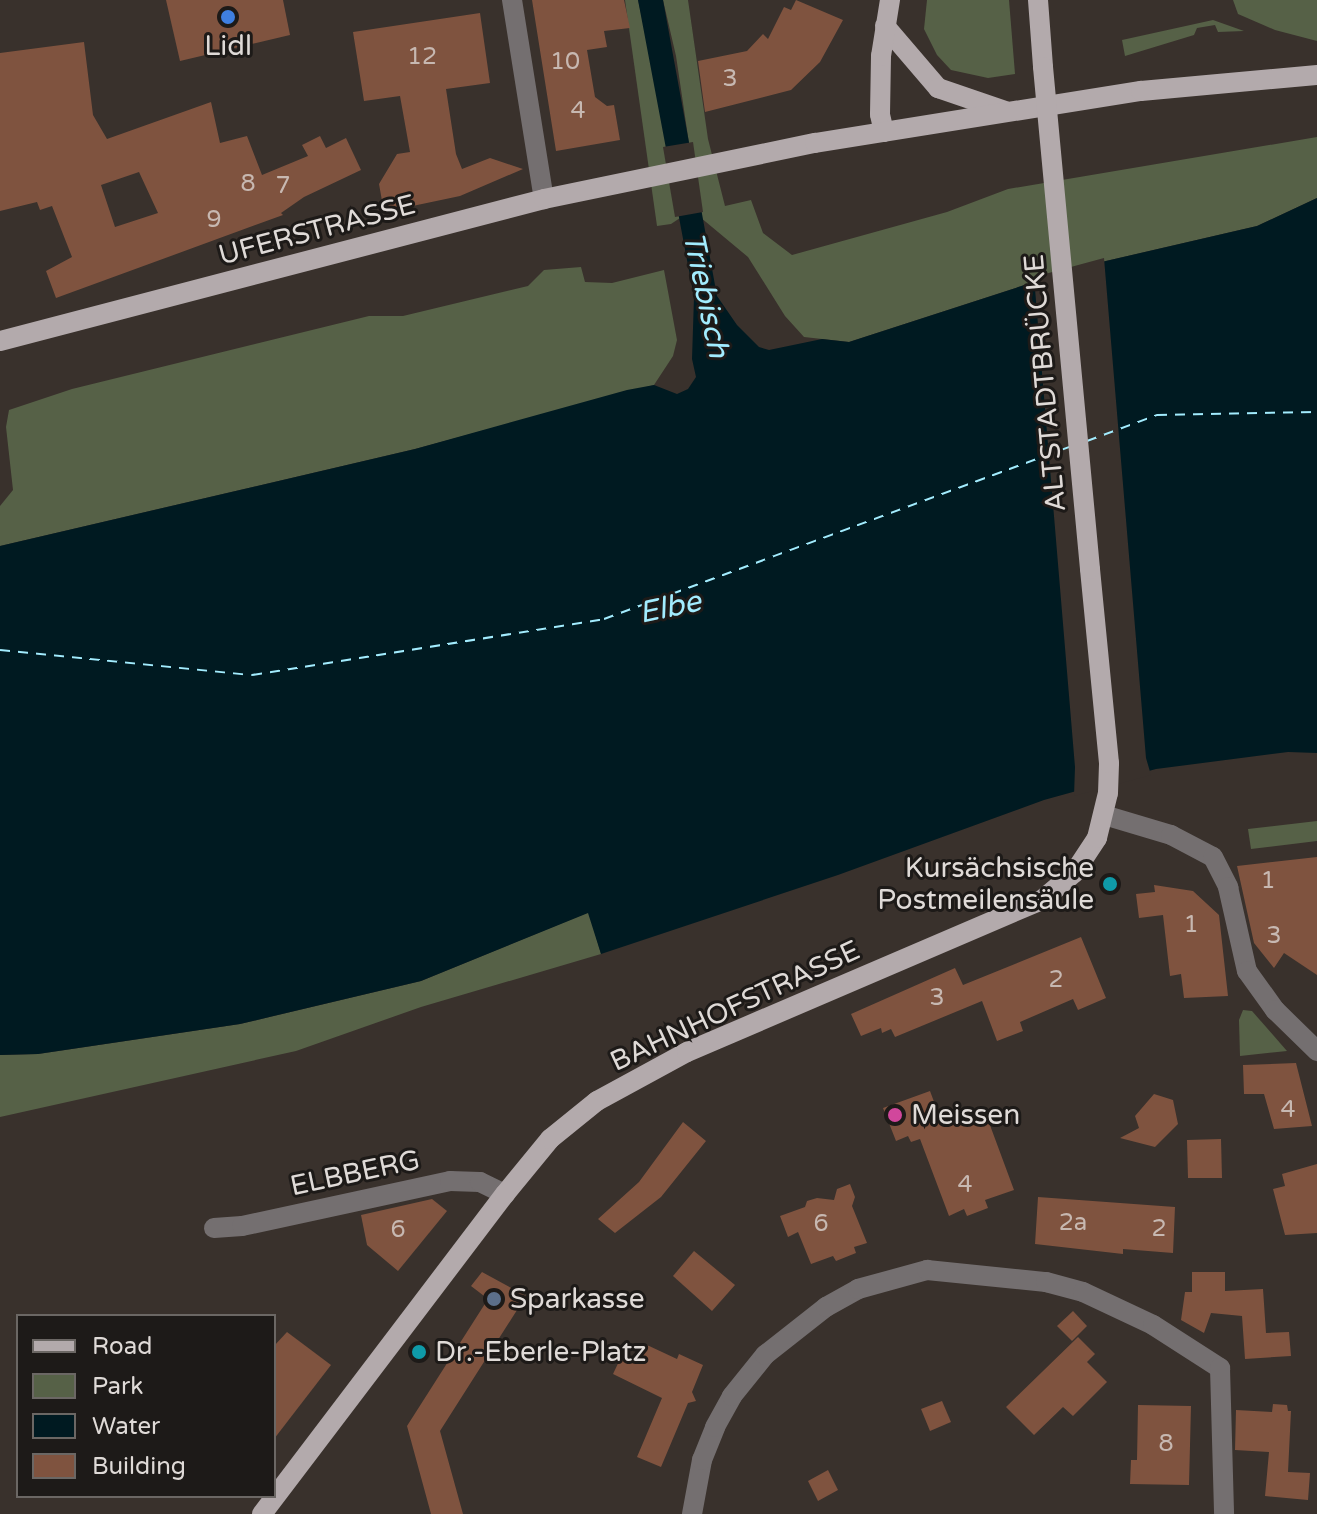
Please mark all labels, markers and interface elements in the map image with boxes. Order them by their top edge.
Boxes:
marker: Lidl [219,8,237,26]
place label: Lidl [204,29,252,63]
house number: 12 [407,43,437,71]
house number: 10 [550,48,580,76]
house number: 3 [722,65,738,93]
house number: 4 [570,97,586,125]
house number: 8 [240,170,256,198]
house number: 7 [275,172,291,200]
street label: UFERSTRASSE [215,188,419,272]
house number: 9 [206,206,222,234]
water label: Triebisch [674,229,736,361]
street label: ALTSTADTBRÜCKE [1017,253,1073,513]
water label: Elbe [636,584,704,632]
place label: Kursächsische Postmeilensäule [877,851,1094,917]
house number: 1 [1260,867,1276,895]
marker: Kursächsische Postmeilensäule [1101,875,1119,893]
house number: 1 [1183,911,1199,939]
house number: 3 [1266,922,1282,950]
street label: BAHNHOFSTRASSE [605,933,865,1079]
house number: 2 [1048,966,1064,994]
house number: 3 [929,984,945,1012]
house number: 4 [1280,1096,1296,1124]
place label: Meissen [911,1098,1020,1132]
marker: Meissen [886,1106,904,1124]
street label: ELBBERG [287,1143,423,1203]
house number: 4 [957,1171,973,1199]
house number: 2a [1059,1209,1087,1237]
house number: 6 [813,1210,829,1238]
house number: 2 [1151,1215,1167,1243]
house number: 6 [390,1216,406,1244]
place label: Sparkasse [510,1282,645,1316]
marker: Sparkasse [485,1290,503,1308]
legend [16,1314,276,1498]
text: Road [92,1332,152,1361]
place label: Dr.-Eberle-Platz [435,1335,646,1369]
marker: Dr.-Eberle-Platz [410,1343,428,1361]
text: Park [92,1372,143,1401]
text: Water [92,1412,160,1441]
house number: 8 [1158,1430,1174,1458]
text: Building [92,1452,186,1481]

